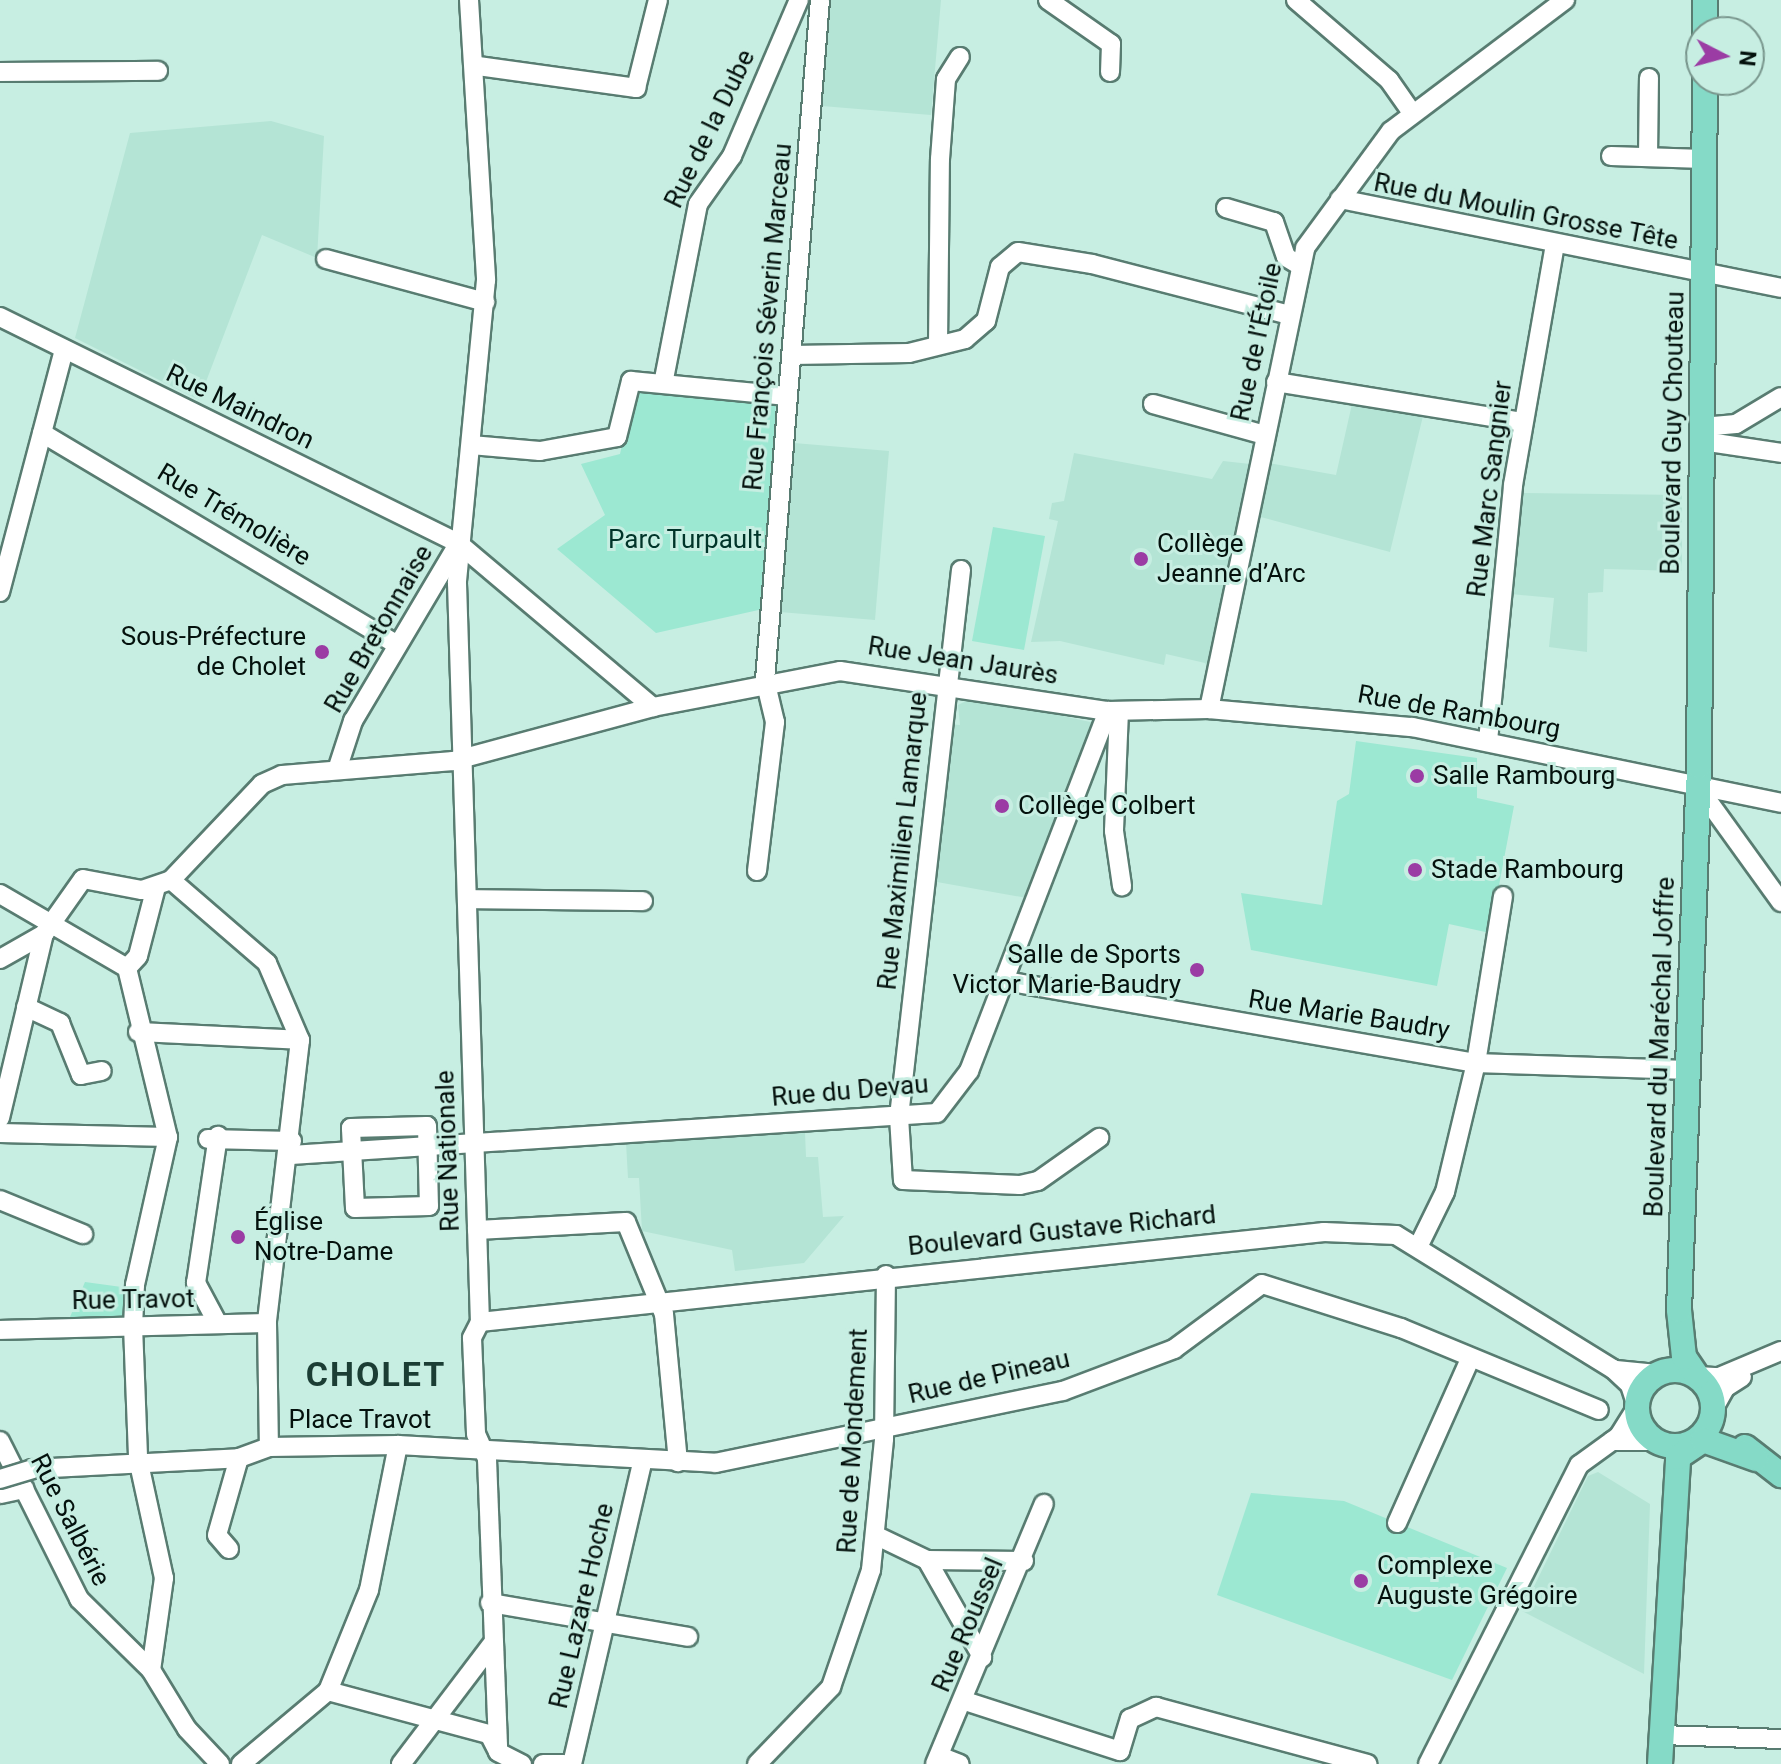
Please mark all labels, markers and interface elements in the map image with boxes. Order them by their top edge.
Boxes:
north arrow [1685,16,1765,96]
street label: Rue de la Dube [658,45,762,213]
text: N [1734,49,1761,67]
street label: Rue François Séverin Marceau [737,142,799,492]
street label: Rue du Moulin Grosse Tête [1371,167,1681,257]
street label: Rue de l’Étoile [1225,260,1289,424]
street label: Boulevard Guy Chouteau [1655,291,1691,575]
street label: Rue Maindron [161,358,319,456]
street label: Rue Marc Sangnier [1461,379,1519,599]
street label: Rue Trémolière [151,457,317,573]
park label: Parc Turpault [608,524,762,556]
place label: Collège Jeanne d’Arc [1157,528,1306,590]
street label: Rue Bretonnaise [318,540,440,718]
marker: Collège Jeanne d’Arc [1132,550,1150,568]
place label: Sous-Préfecture de Cholet [121,621,306,682]
street label: Rue Jean Jaurès [866,631,1060,691]
marker: Sous-Préfecture de Cholet [313,643,331,661]
street label: Rue de Rambourg [1355,679,1563,745]
street label: Rue Maximilien Lamarque [872,690,934,992]
place label: Salle Rambourg [1433,760,1615,792]
marker: Salle Rambourg [1408,767,1426,785]
place label: Collège Colbert [1018,790,1195,822]
marker: Collège Colbert [993,797,1011,815]
place label: Stade Rambourg [1431,854,1624,886]
marker: Stade Rambourg [1406,861,1424,879]
street label: Boulevard du Maréchal Joffre [1638,876,1682,1218]
place label: Salle de Sports Victor Marie-Baudry [953,939,1181,1000]
marker: Salle de Sports Victor Marie-Baudry [1188,961,1206,979]
street label: Rue Marie Baudry [1246,984,1452,1046]
street label: Rue du Devau [770,1069,930,1113]
street label: Rue Nationale [430,1070,466,1232]
street label: Boulevard Gustave Richard [906,1199,1218,1263]
place label: Église Notre-Dame [254,1206,393,1268]
marker: Église Notre-Dame [229,1228,247,1246]
street label: Rue Travot [71,1283,195,1317]
street label: Rue de Mondement [832,1328,874,1554]
street label: Rue de Pineau [905,1343,1073,1411]
district label: CHOLET [306,1355,446,1395]
street label: Place Travot [288,1404,432,1436]
street label: Rue Salbérie [23,1449,117,1591]
street label: Rue Lazare Hoche [543,1500,621,1712]
place label: Complexe Auguste Grégoire [1377,1550,1577,1612]
street label: Rue Roussel [926,1553,1010,1697]
marker: Complexe Auguste Grégoire [1352,1572,1370,1590]

